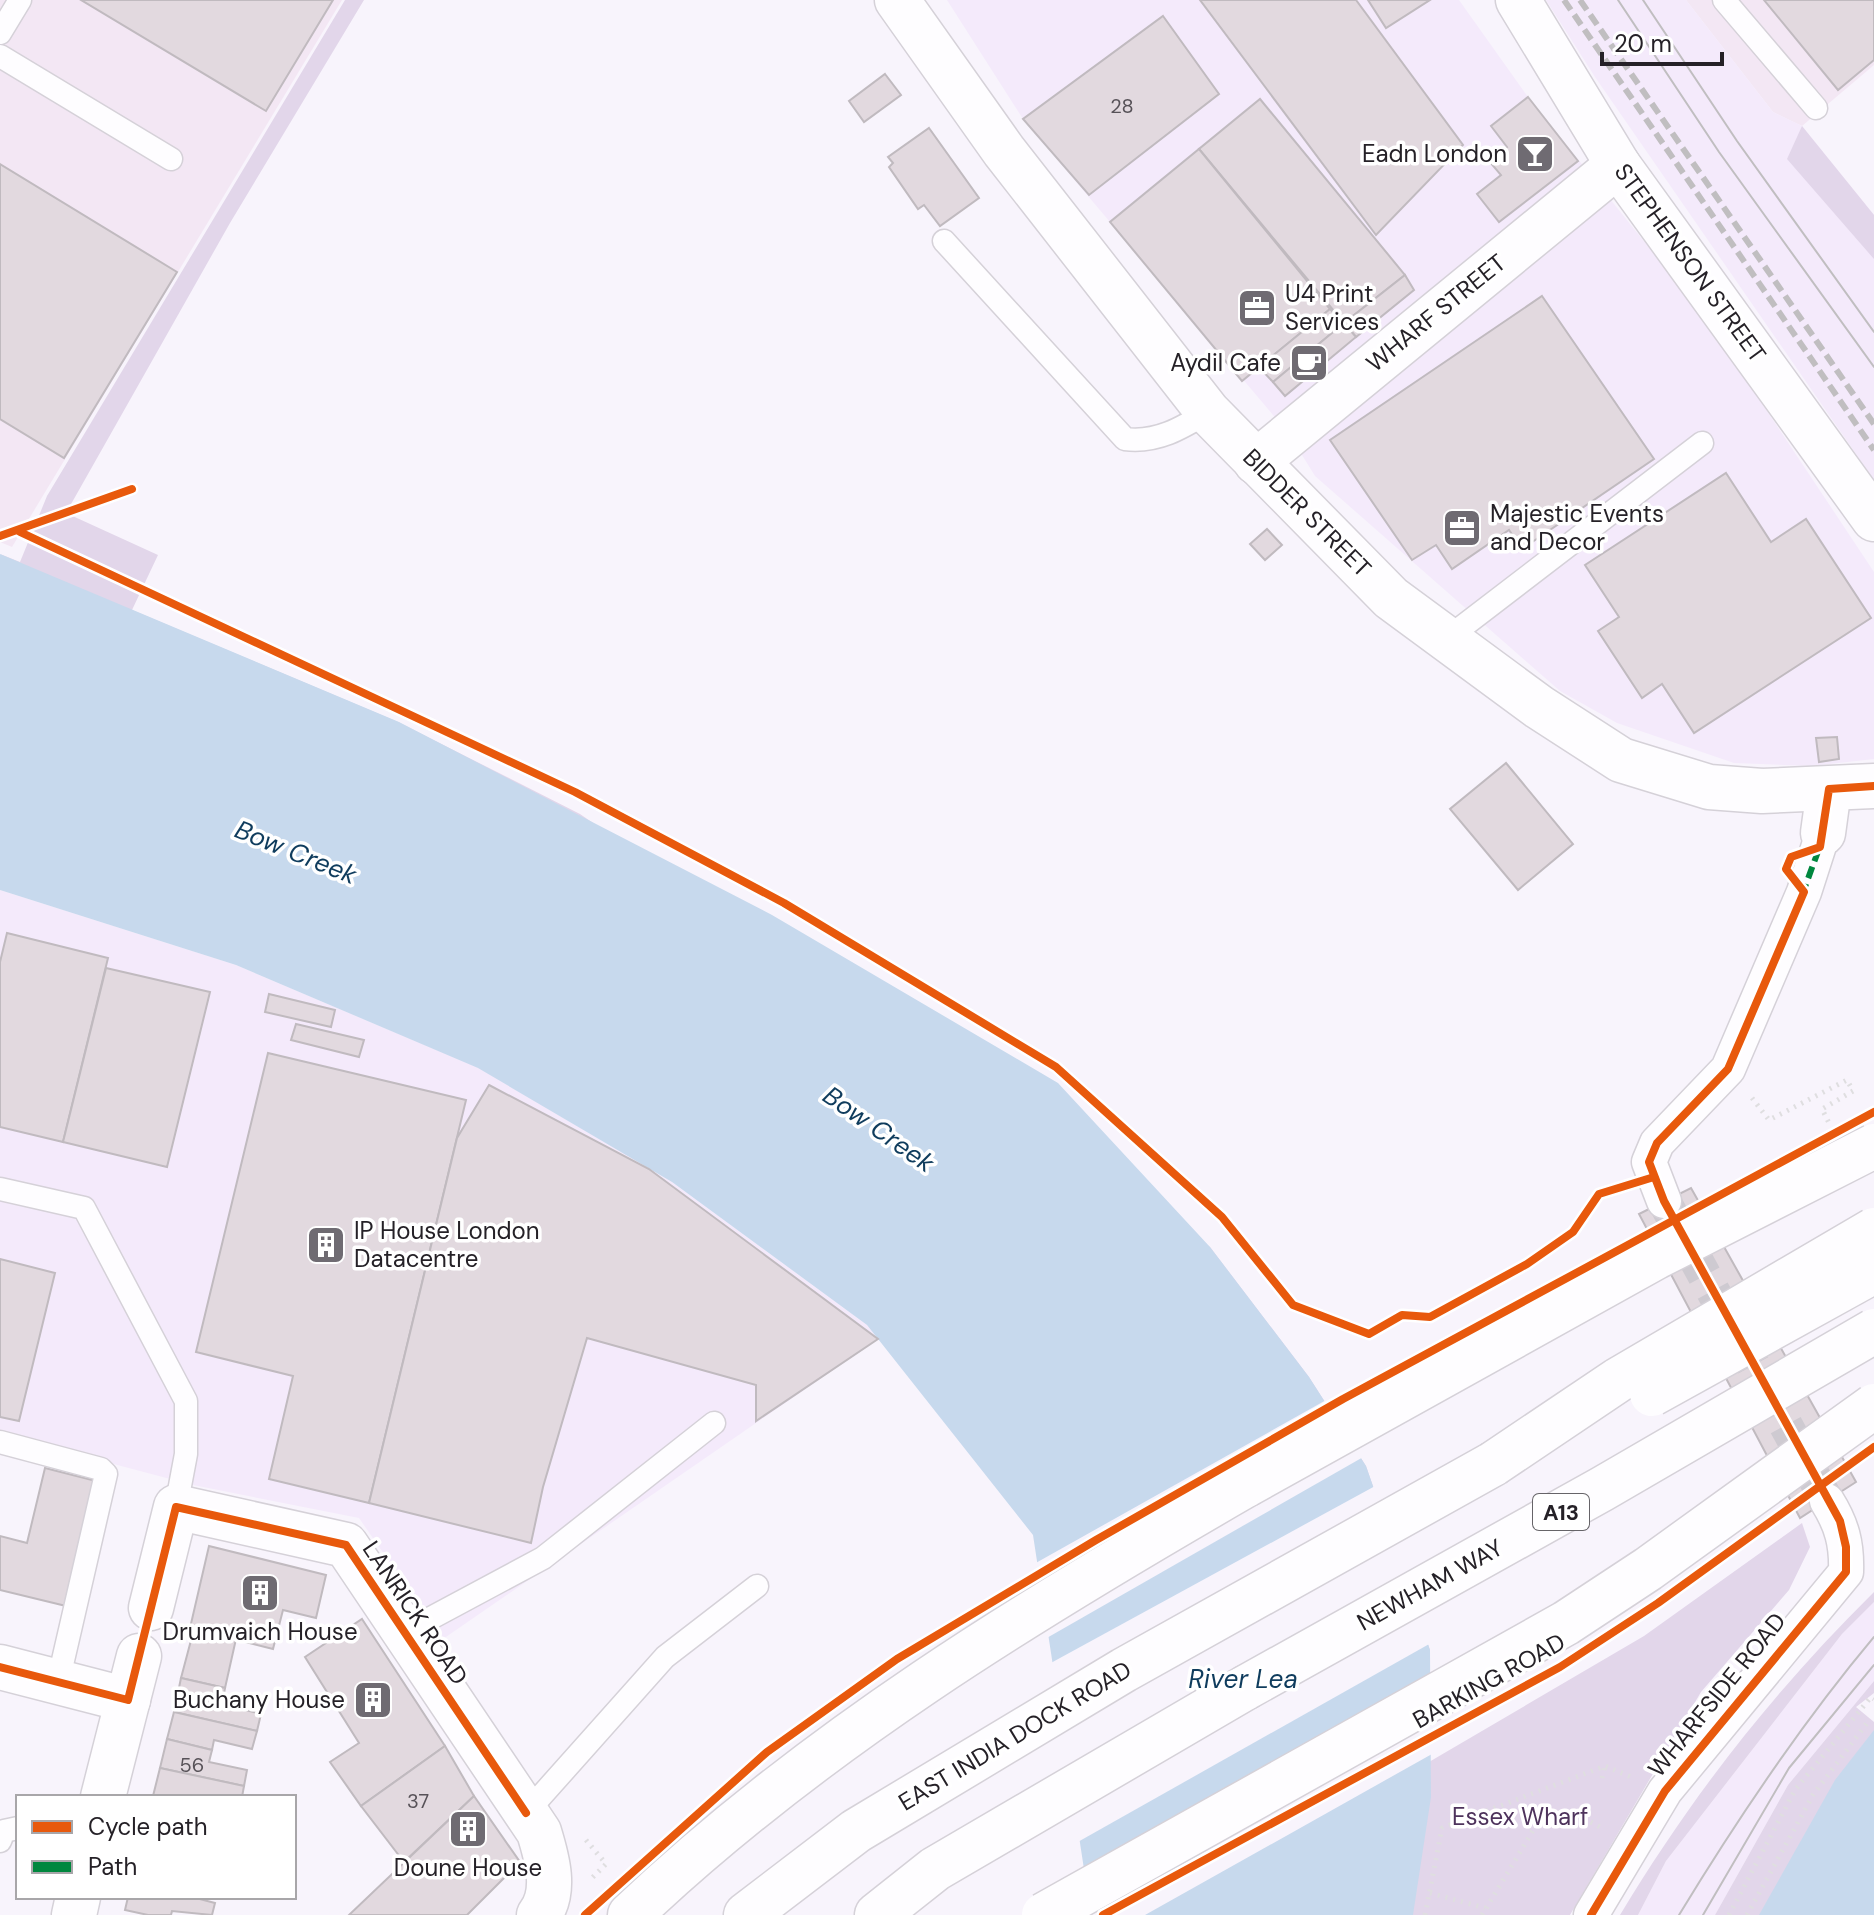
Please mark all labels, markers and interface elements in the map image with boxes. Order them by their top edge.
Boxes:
scale bar [1602,16,1722,66]
text: 20 m [1614,28,1672,59]
house number: 28 [1110,93,1134,119]
bar icon: Eadn London [1514,133,1556,175]
place label: Eadn London [1362,138,1507,169]
street label: STEPHENSON STREET [1608,157,1773,368]
street label: WHARF STREET [1360,247,1512,378]
place label: U4 Print Services [1285,278,1379,337]
office icon: U4 Print Services [1236,287,1278,329]
cafe icon: Aydil Cafe [1288,342,1330,384]
place label: Aydil Cafe [1170,347,1281,378]
street label: BIDDER STREET [1237,442,1378,583]
place label: Majestic Events and Decor [1490,498,1664,557]
office icon: Majestic Events and Decor [1441,507,1483,549]
water label: Bow Creek [230,812,363,892]
water label: Bow Creek [817,1078,942,1180]
place label: IP House London Datacentre [354,1215,540,1274]
building icon: IP House London Datacentre [305,1224,347,1266]
road number: A13 [1533,1494,1589,1530]
street label: NEWHAM WAY [1351,1532,1508,1637]
street label: LANRICK ROAD [356,1535,475,1691]
building icon: Drumvaich House [239,1572,281,1614]
street label: WHARFSIDE ROAD [1641,1606,1792,1783]
place label: Drumvaich House [162,1616,358,1647]
street label: BARKING ROAD [1407,1626,1570,1735]
street label: EAST INDIA DOCK ROAD [893,1654,1137,1817]
water label: River Lea [1188,1662,1298,1696]
building icon: Buchany House [352,1679,394,1721]
place label: Buchany House [173,1684,345,1715]
house number: 56 [180,1752,204,1778]
house number: 37 [407,1788,429,1814]
legend [16,1795,296,1899]
park label: Essex Wharf [1452,1801,1588,1832]
building icon: Doune House [447,1808,489,1850]
text: Cycle path [88,1811,207,1842]
text: Path [88,1851,137,1882]
place label: Doune House [394,1852,542,1883]

